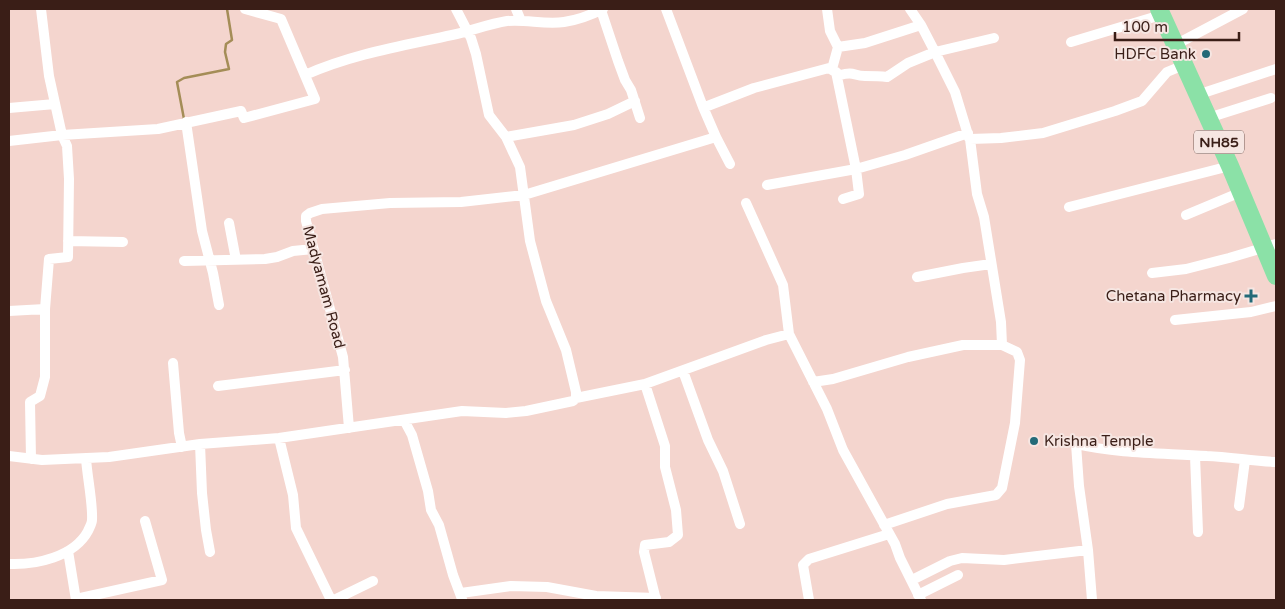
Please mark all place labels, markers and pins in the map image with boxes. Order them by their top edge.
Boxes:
place label: HDFC Bank [1114,45,1196,63]
marker: HDFC Bank [1200,48,1212,60]
place label: Chetana Pharmacy [1106,287,1241,305]
marker: Chetana Pharmacy [1245,290,1257,302]
place label: Krishna Temple [1044,432,1153,450]
marker: Krishna Temple [1028,435,1040,447]

